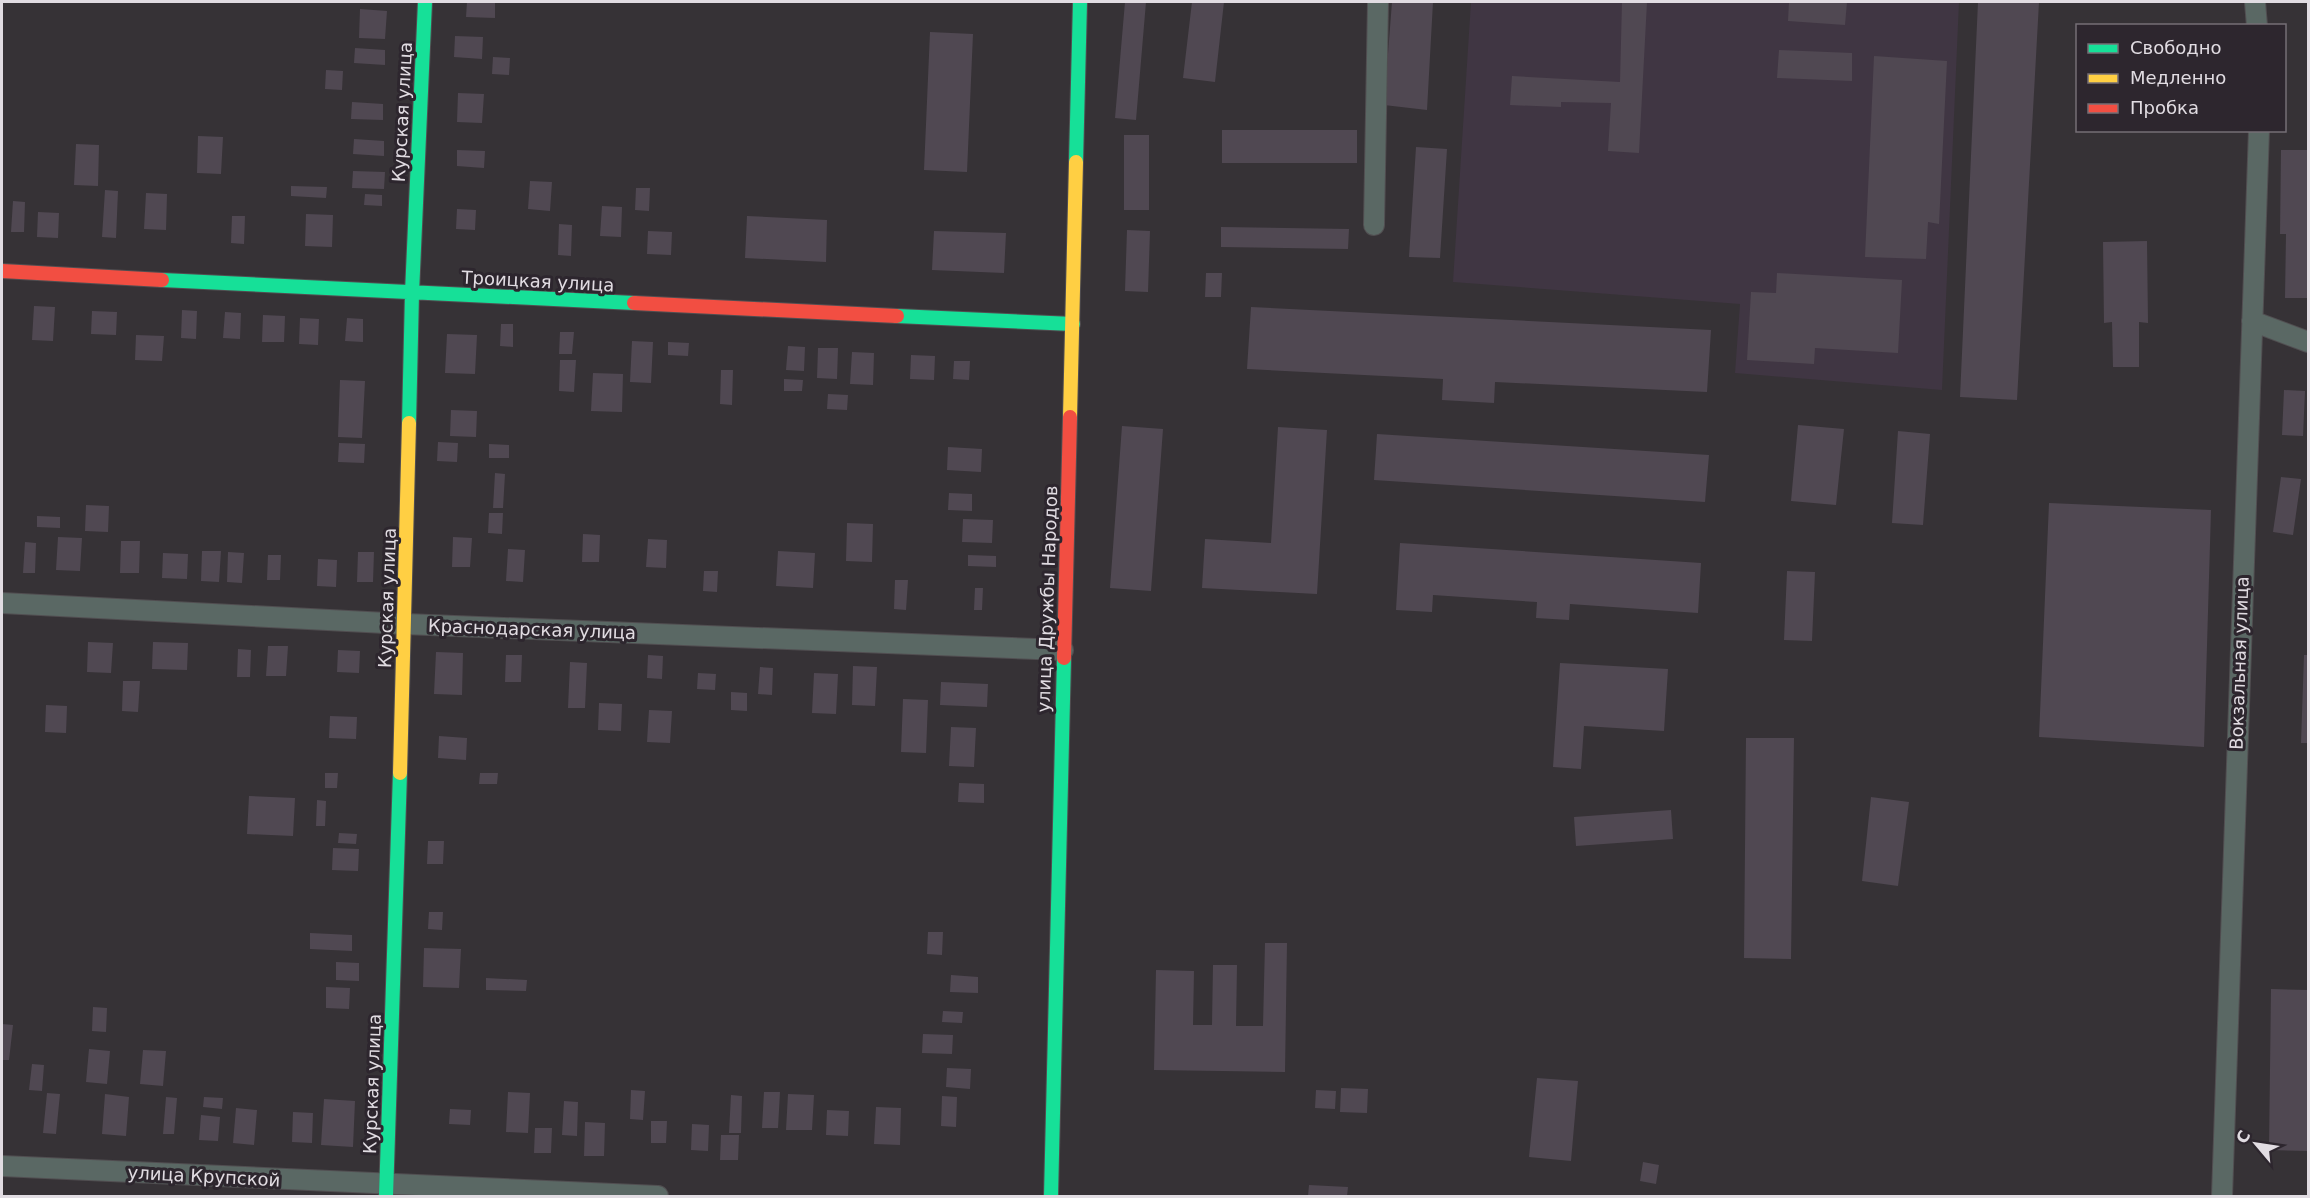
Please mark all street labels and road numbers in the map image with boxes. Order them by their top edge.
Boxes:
street label: Курская улица [388,41,416,183]
street label: Троицкая улица [460,266,615,295]
street label: улица Дружбы Народов [1033,485,1061,713]
street label: Курская улица [374,528,400,668]
street label: Вокзальная улица [2225,576,2253,750]
street label: Краснодарская улица [428,615,636,643]
street label: Курская улица [359,1014,385,1154]
street label: улица Крупской [127,1162,281,1190]

